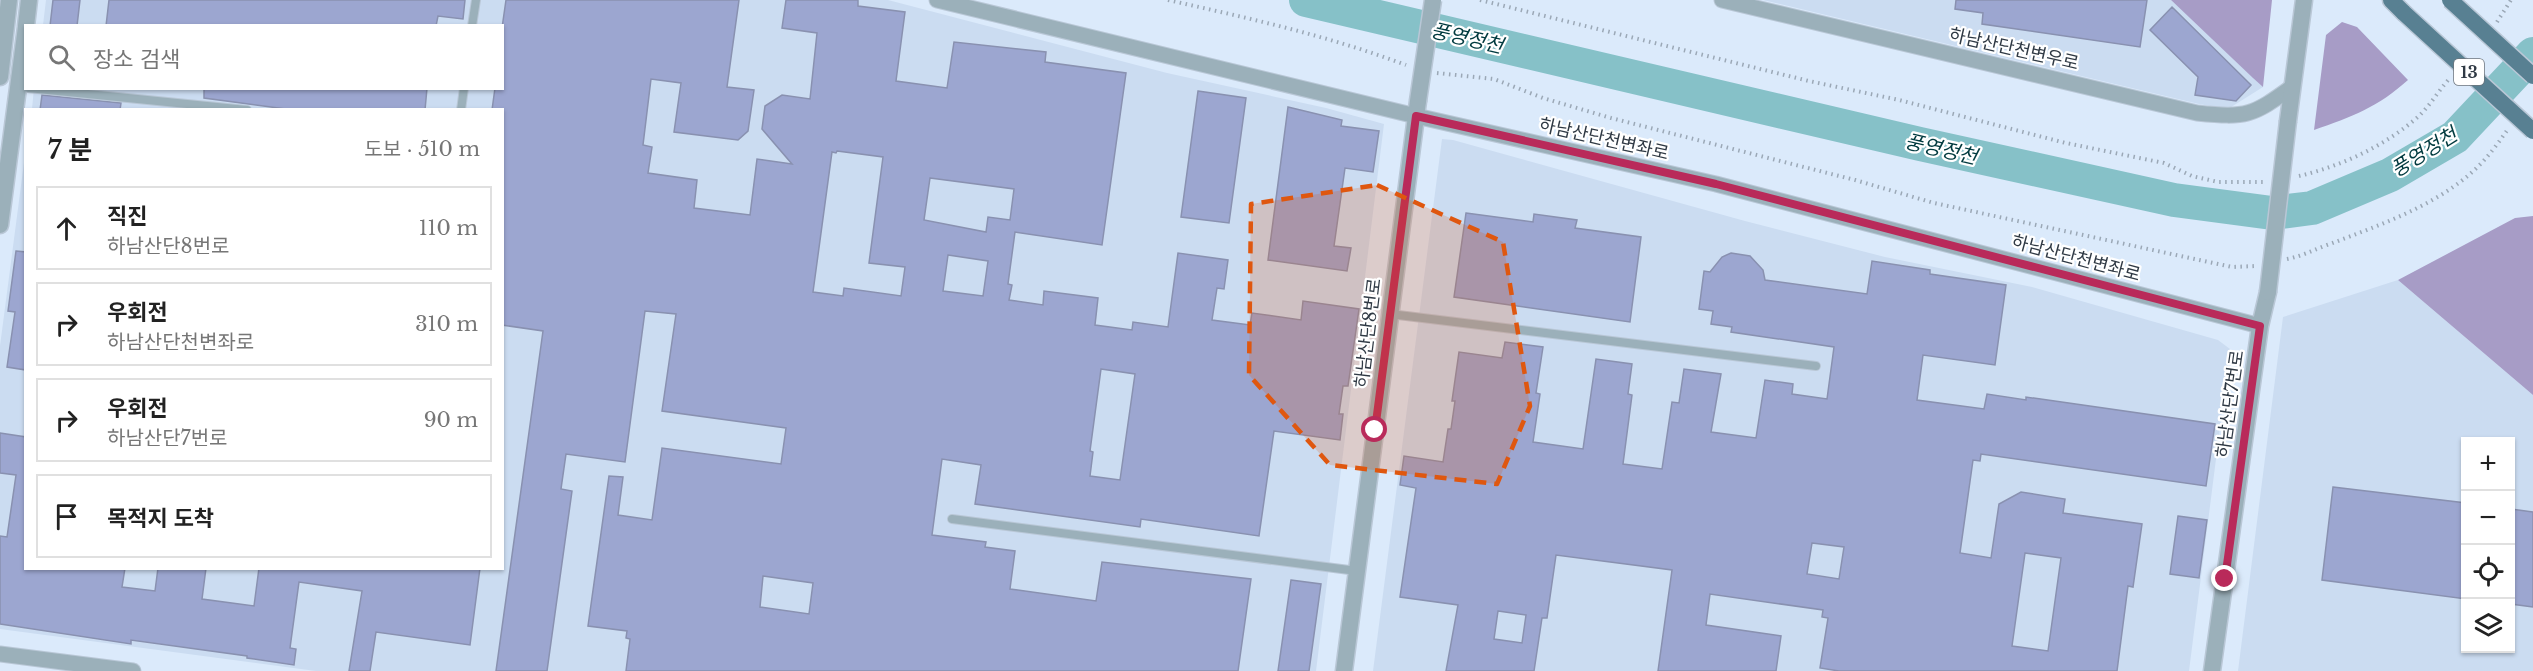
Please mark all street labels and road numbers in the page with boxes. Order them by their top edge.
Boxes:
street label: 하남산단천변우로 [1947,23,2081,75]
road number: 13 [2454,59,2484,85]
street label: 하남산단천변좌로 [1537,113,1671,165]
street label: 하남산단천변좌로 [2009,230,2143,286]
street label: 하남산단8번로 [1350,277,1386,389]
street label: 하남산단7번로 [2212,349,2248,459]

